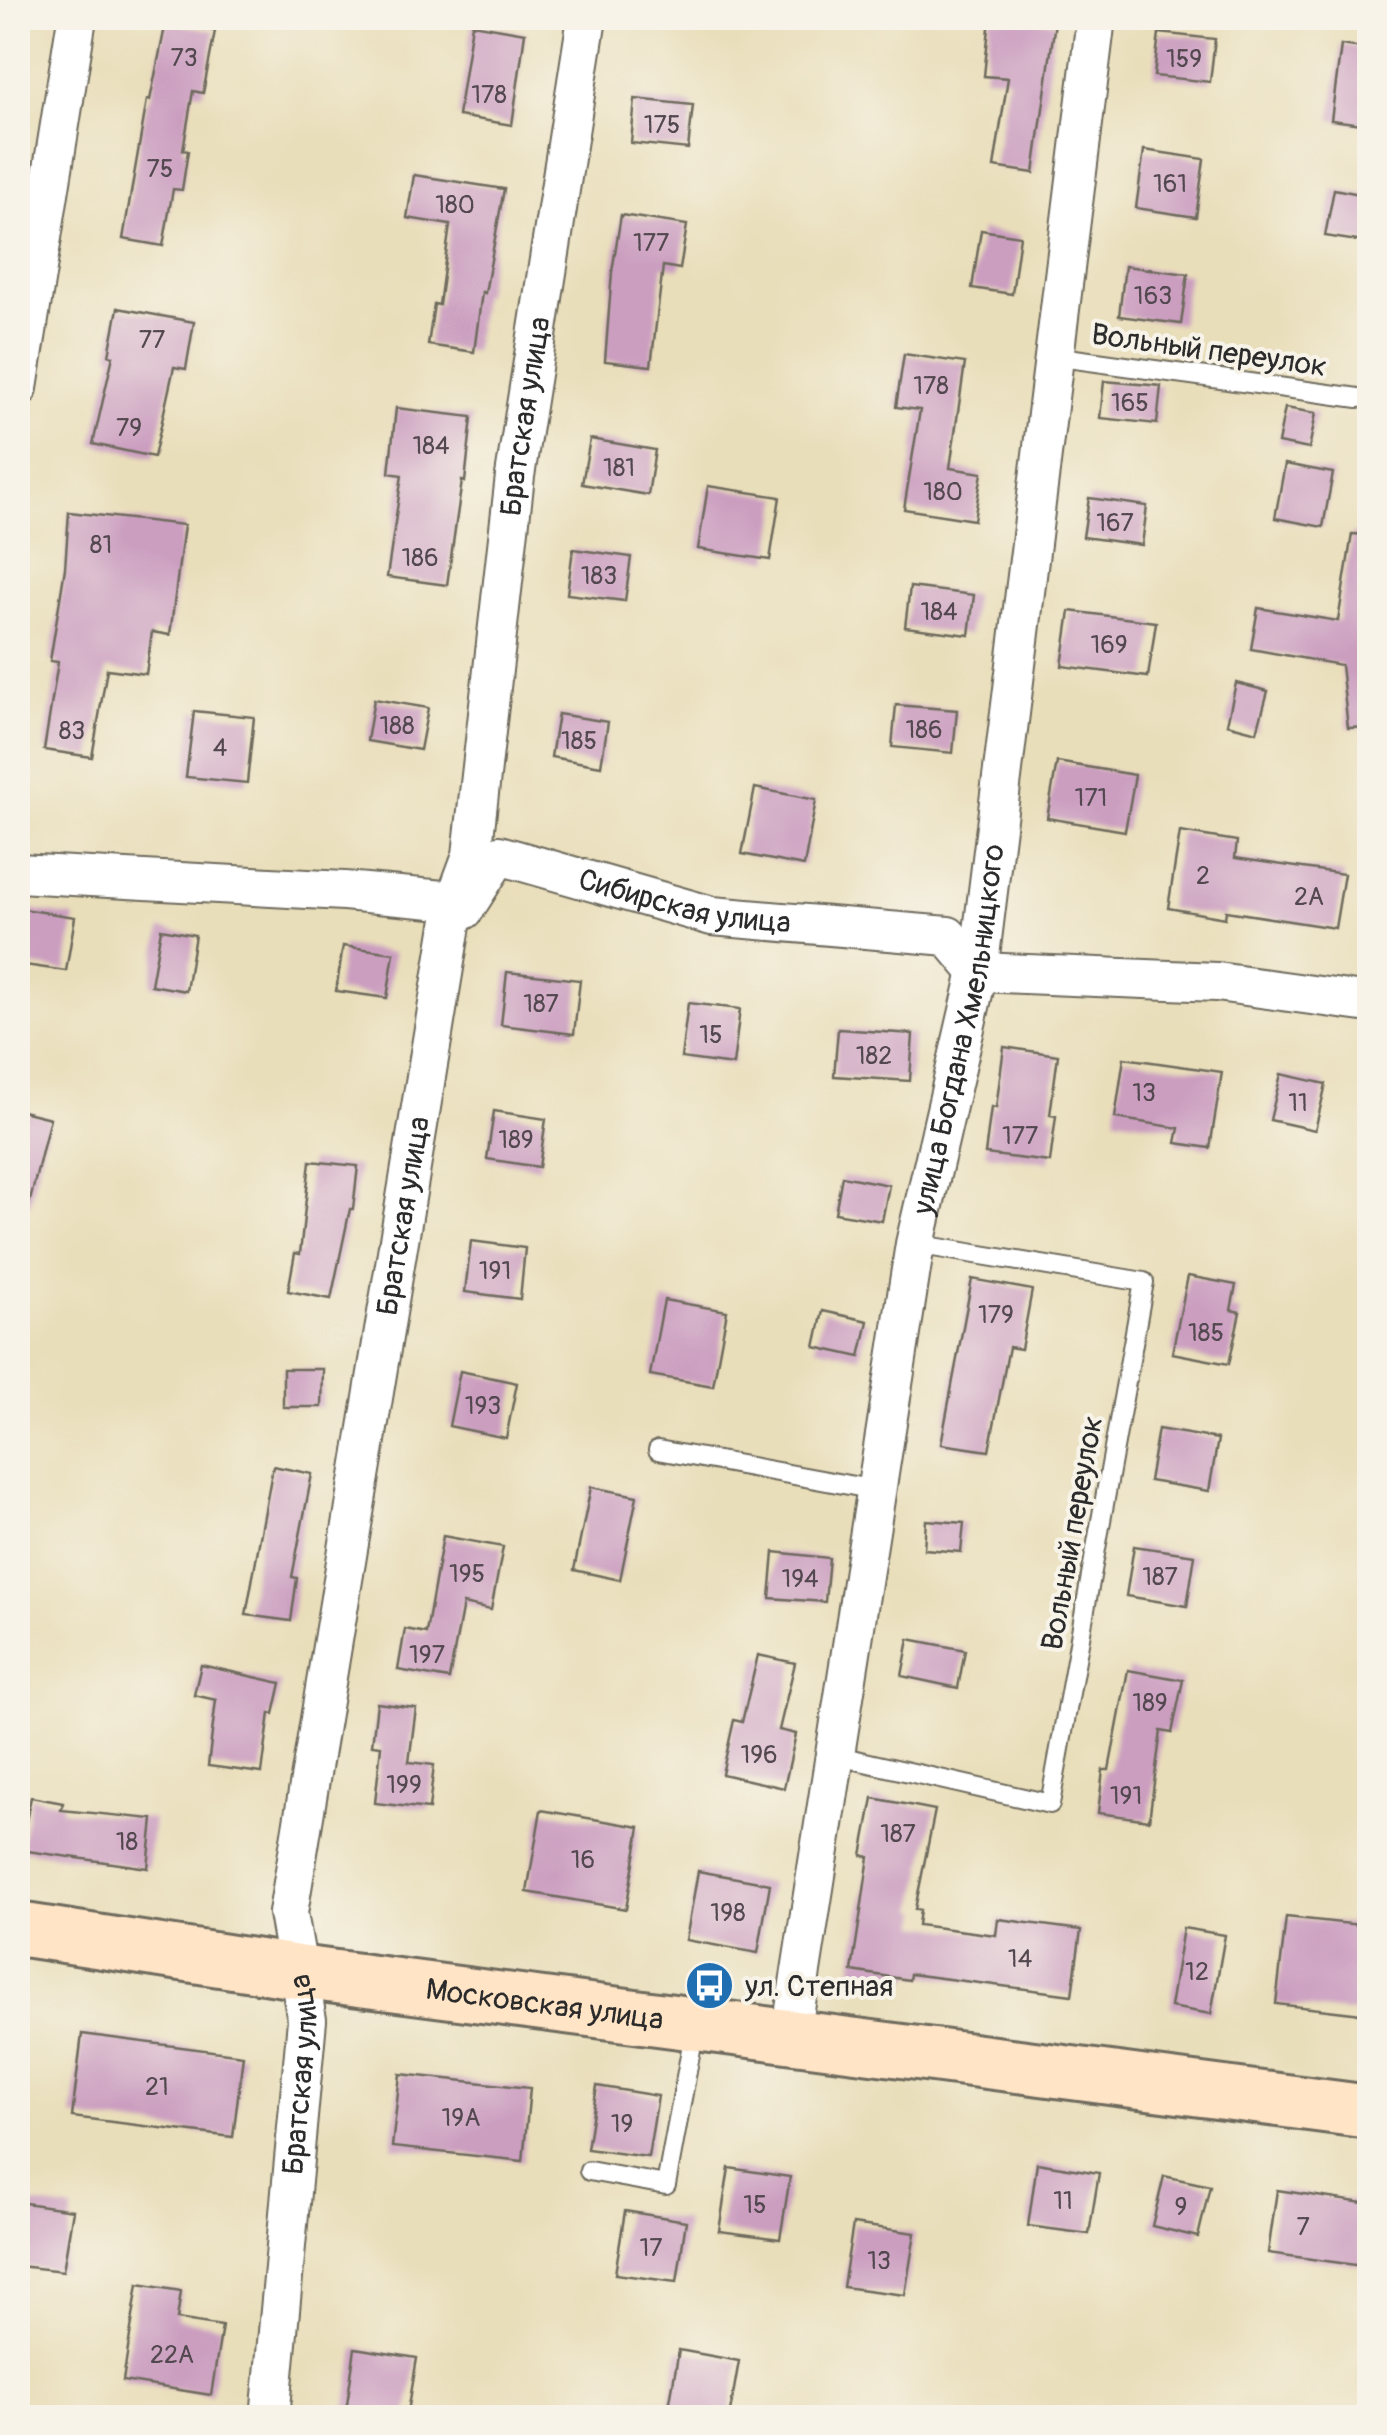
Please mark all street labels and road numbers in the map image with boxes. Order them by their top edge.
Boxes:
street label: Братская улица [493,314,559,518]
street label: Вольный переулок [1089,316,1329,385]
street label: улица Богдана Хмельницкого [904,842,1013,1219]
street label: Сибирская улица [574,861,792,942]
street label: Братская улица [369,1114,438,1318]
street label: Вольный переулок [1034,1413,1111,1653]
street label: Московская улица [423,1971,666,2039]
street label: Братская улица [275,1972,326,2176]

